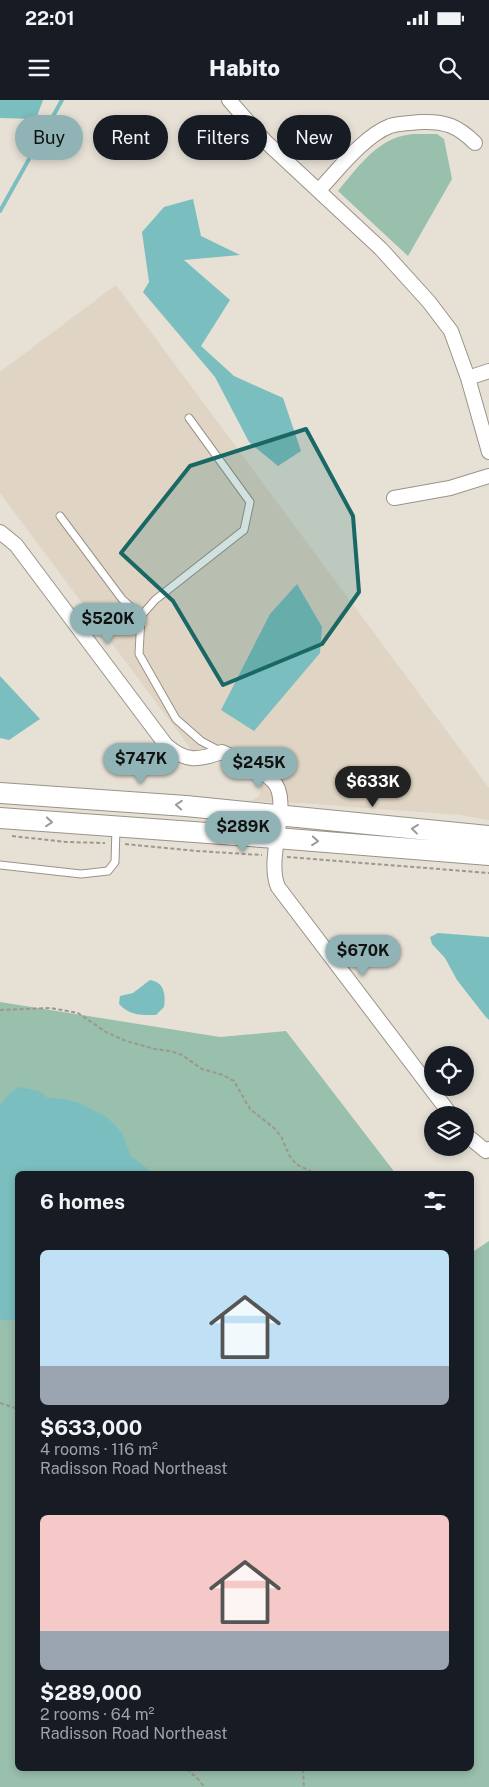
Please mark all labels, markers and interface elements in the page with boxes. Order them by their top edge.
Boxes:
text: 22:01 [25,7,75,29]
icon: menu [25,54,53,82]
icon: search [436,54,464,82]
text: Habito [209,55,280,81]
chip: Buy [15,115,83,160]
chip: Rent [93,115,168,160]
chip: Filters [178,115,267,160]
chip: New [277,115,351,160]
pin: $520K [73,602,143,645]
text: $520K [81,609,135,628]
pin: $747K [106,742,176,785]
pin: $245K [224,746,294,789]
text: $747K [115,749,167,768]
text: $245K [232,753,286,772]
pin: $633K [338,766,408,808]
text: $633K [346,772,400,791]
one-way arrow [174,800,182,811]
pin: $289K [208,810,278,853]
one-way arrow [45,816,53,827]
text: $289K [216,817,270,836]
one-way arrow [410,824,418,835]
one-way arrow [312,835,320,846]
pin: $670K [328,934,398,977]
text: $670K [337,941,389,960]
map controls [424,1046,474,1156]
button: locate [424,1046,474,1096]
button: layers [424,1106,474,1156]
icon: filters [421,1187,449,1215]
text: 6 homes [40,1189,125,1214]
icon: home [200,1282,290,1372]
text: $633,000 [40,1415,142,1440]
text: 4 rooms · 116 m² [40,1440,158,1459]
text: Radisson Road Northeast [40,1459,228,1478]
icon: home [200,1547,290,1637]
text: $289,000 [40,1680,142,1705]
text: 2 rooms · 64 m² [40,1705,154,1724]
text: Radisson Road Northeast [40,1724,228,1743]

